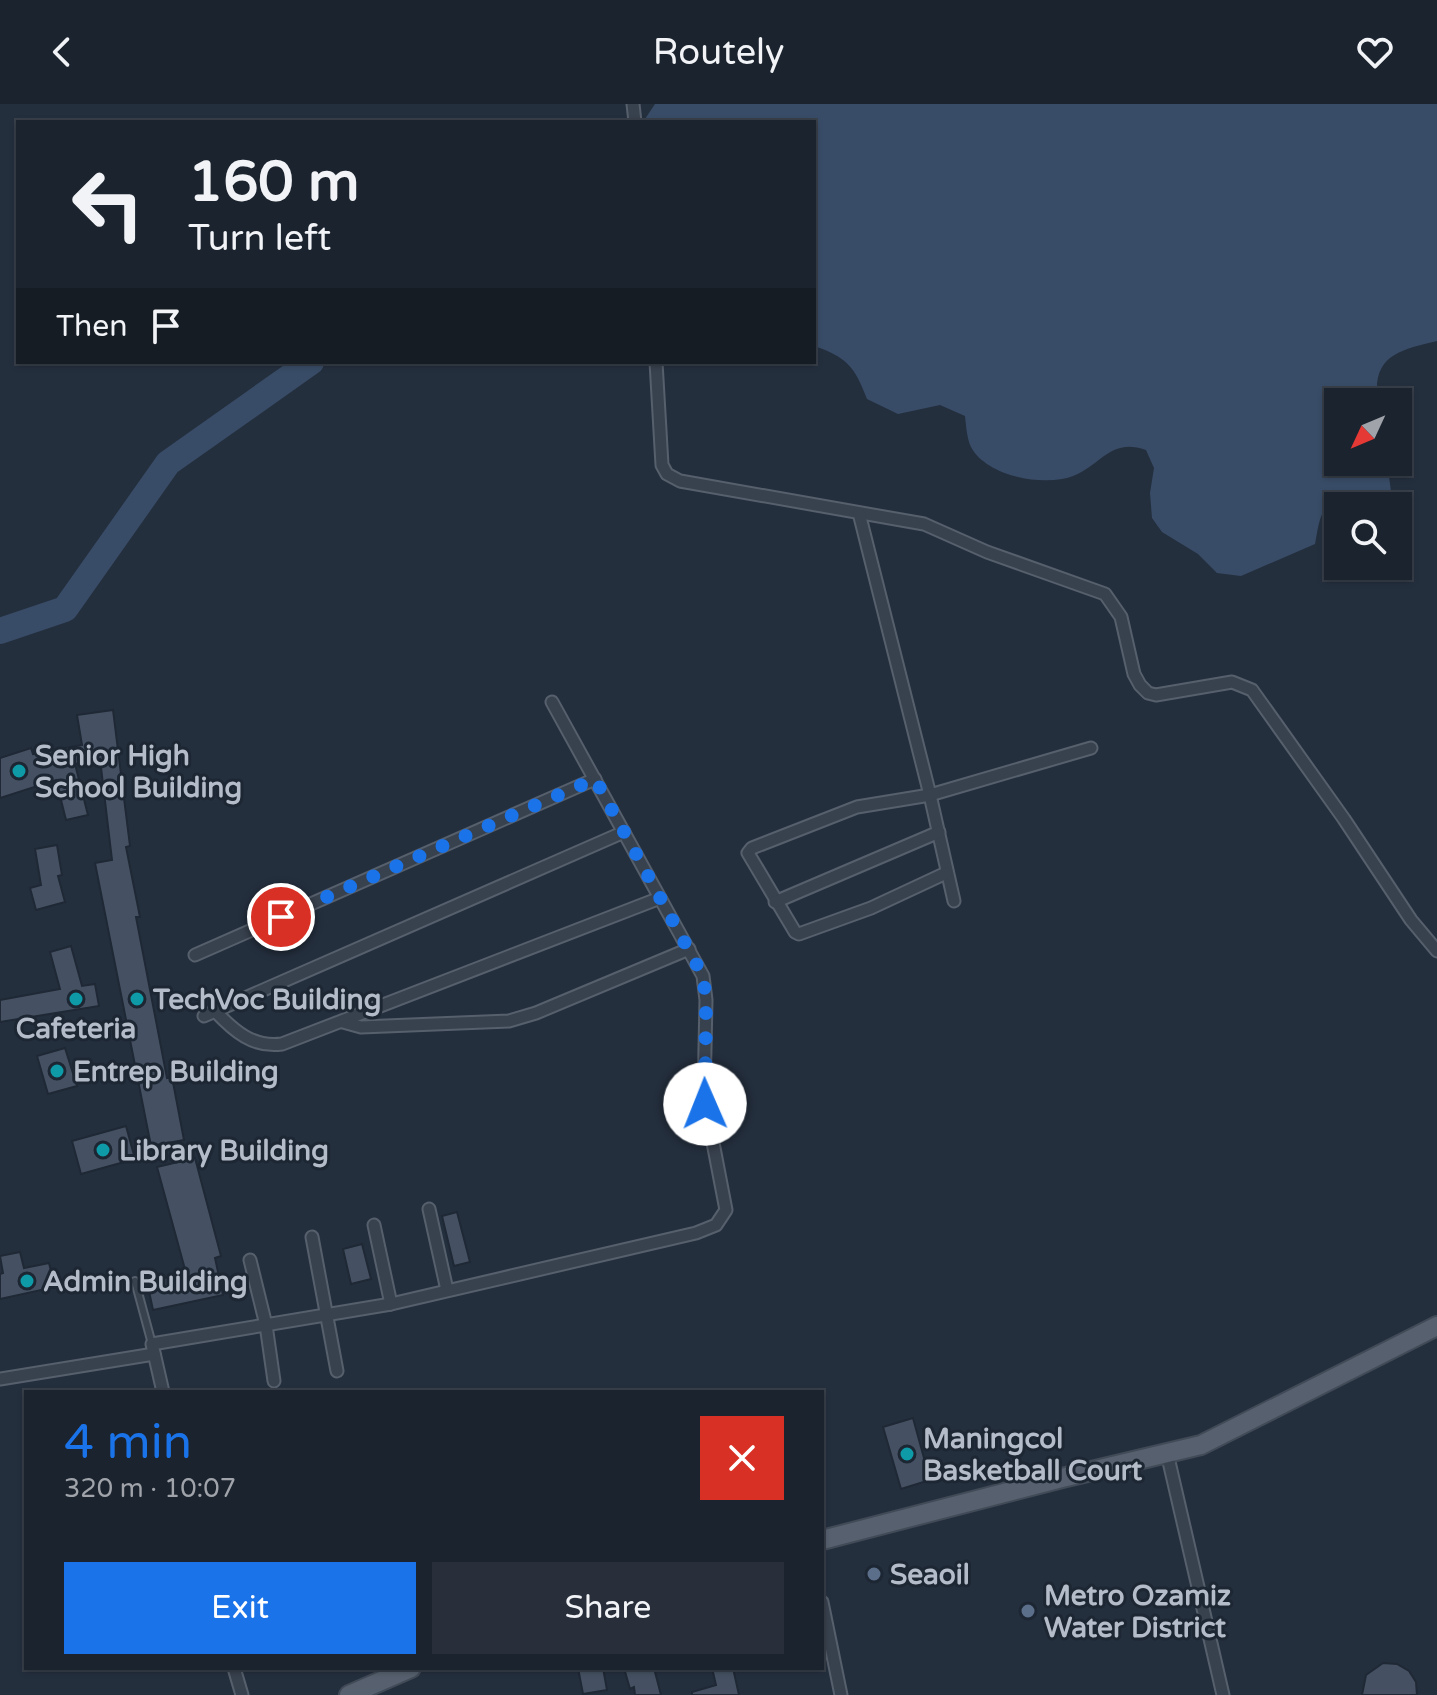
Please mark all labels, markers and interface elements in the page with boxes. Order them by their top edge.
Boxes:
icon: back [40,30,84,74]
icon: heart [1353,30,1397,74]
text: Routely [653,31,784,74]
text: 160 m [188,149,359,216]
icon: left [56,152,160,256]
text: Turn left [188,217,331,260]
icon: arrive [144,304,188,348]
text: Then [56,308,128,345]
north arrow [1324,388,1412,476]
map controls [1324,388,1412,580]
button: search [1324,492,1412,580]
place label: Senior High School Building [35,739,242,805]
marker: Senior High School Building [10,762,28,780]
pin [247,883,315,951]
icon: arrive [259,895,303,939]
place label: TechVoc Building [152,983,381,1017]
marker: Cafeteria [67,990,85,1008]
marker: TechVoc Building [128,990,146,1008]
place label: Cafeteria [16,1012,136,1046]
place label: Entrep Building [73,1055,279,1089]
marker: Entrep Building [48,1062,66,1080]
position arrow [663,1062,747,1146]
place label: Library Building [119,1134,329,1168]
marker: Library Building [94,1141,112,1159]
place label: Admin Building [43,1265,248,1299]
marker: Admin Building [18,1272,36,1290]
text: 4 min [64,1414,192,1472]
button: close [700,1416,784,1500]
place label: Maningcol Basketball Court [923,1422,1143,1488]
marker: Maningcol Basketball Court [898,1445,916,1463]
text: 320 m · 10:07 [64,1473,236,1504]
place label: Seaoil [890,1558,970,1592]
button: Exit [64,1562,416,1654]
button: Share [432,1562,784,1654]
marker: Seaoil [865,1565,883,1583]
place label: Metro Ozamiz Water District [1044,1579,1231,1645]
marker: Metro Ozamiz Water District [1019,1602,1037,1620]

